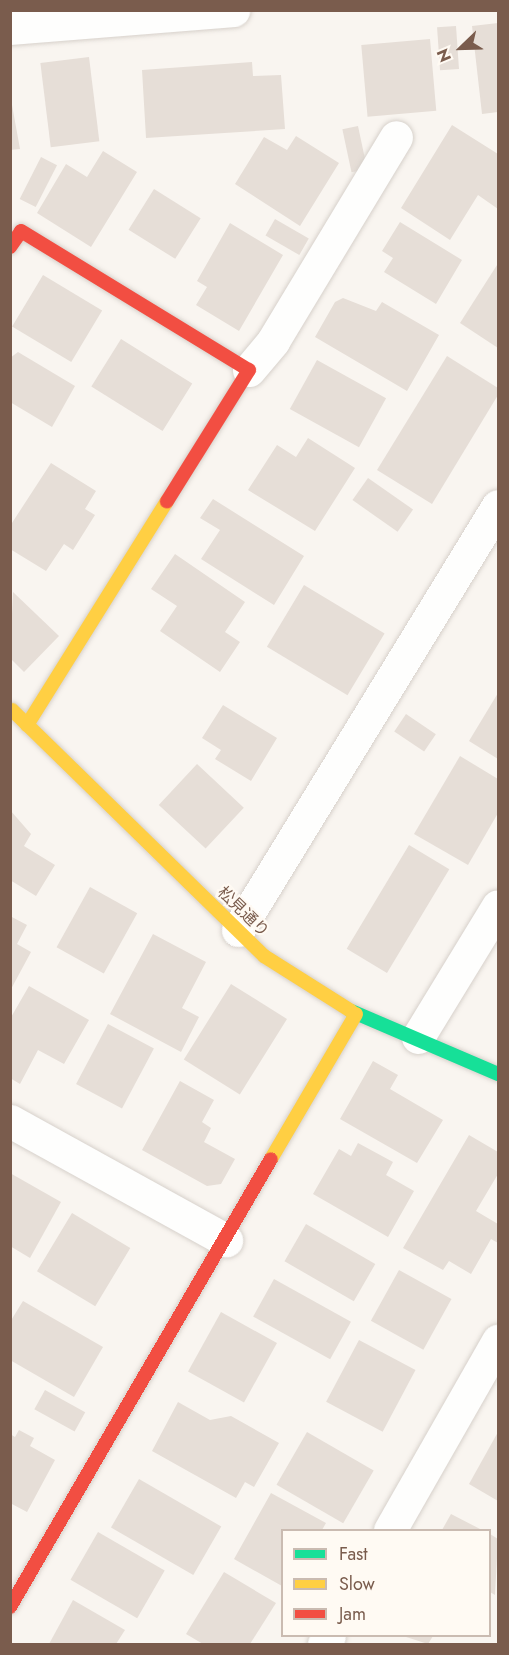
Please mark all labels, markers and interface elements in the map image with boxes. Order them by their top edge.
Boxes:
north arrow [431,18,491,78]
text: N [431,45,457,66]
street label: 松見通り [213,883,273,941]
legend [281,1529,491,1637]
text: Fast [339,1541,368,1567]
text: Slow [339,1571,375,1597]
text: Jam [339,1601,366,1627]

